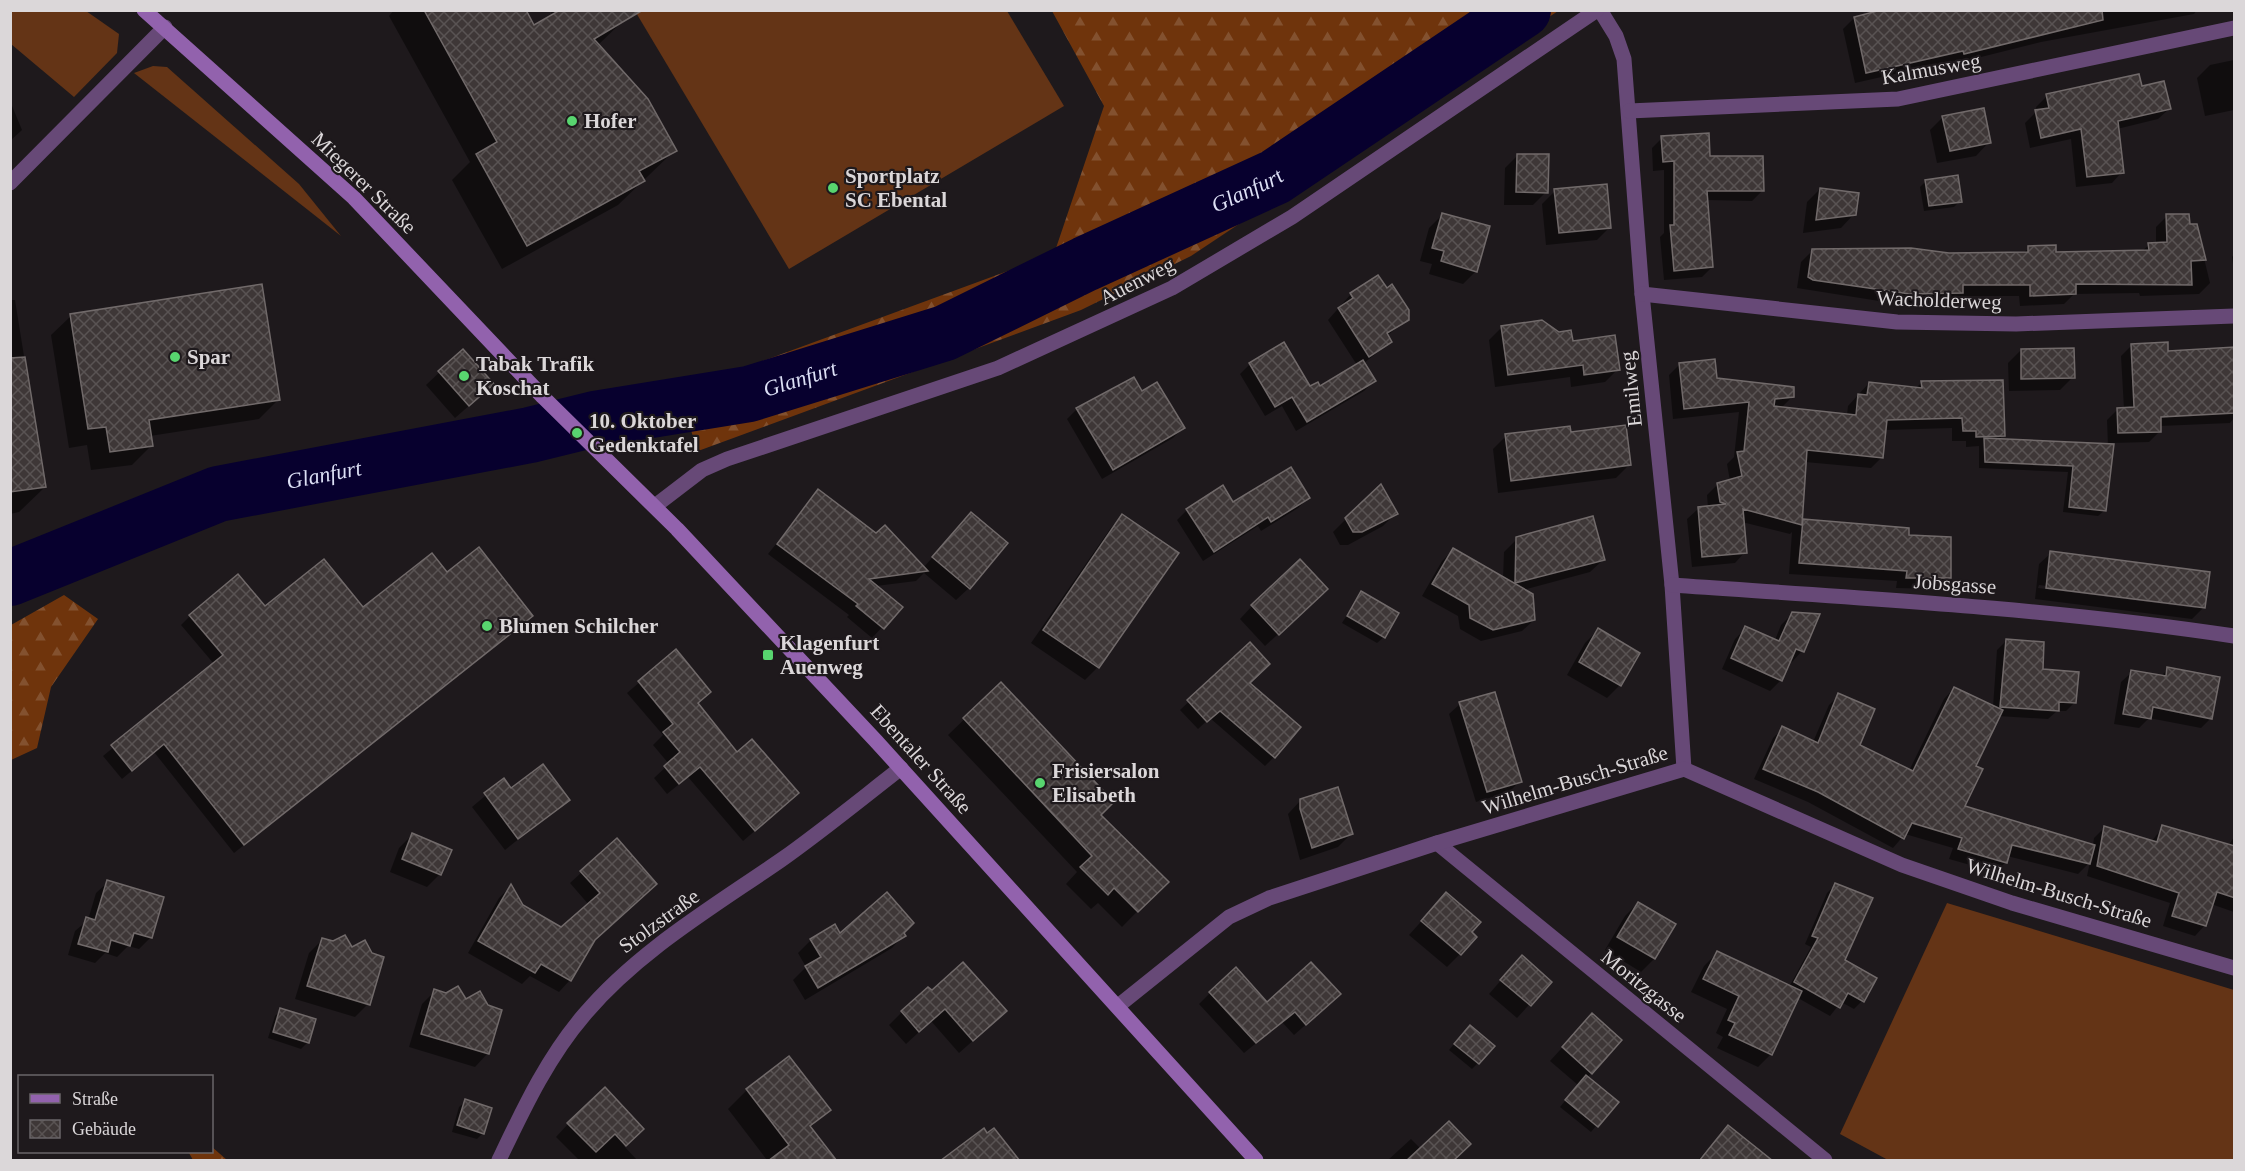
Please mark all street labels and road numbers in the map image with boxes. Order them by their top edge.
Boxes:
street label: Kalmusweg [1880,48,1983,90]
street label: Miegerer Straße [307,127,421,239]
street label: Auenweg [1096,252,1179,310]
street label: Wacholderweg [1876,286,2003,314]
street label: Emilweg [1615,350,1647,428]
street label: Jobsgasse [1913,569,1997,599]
street label: Ebentaler Straße [865,699,977,819]
street label: Wilhelm-Busch-Straße [1479,740,1671,820]
street label: Wilhelm-Busch-Straße [1963,853,2155,933]
street label: Stolzstraße [614,884,704,958]
street label: Moritzgasse [1597,944,1691,1028]

